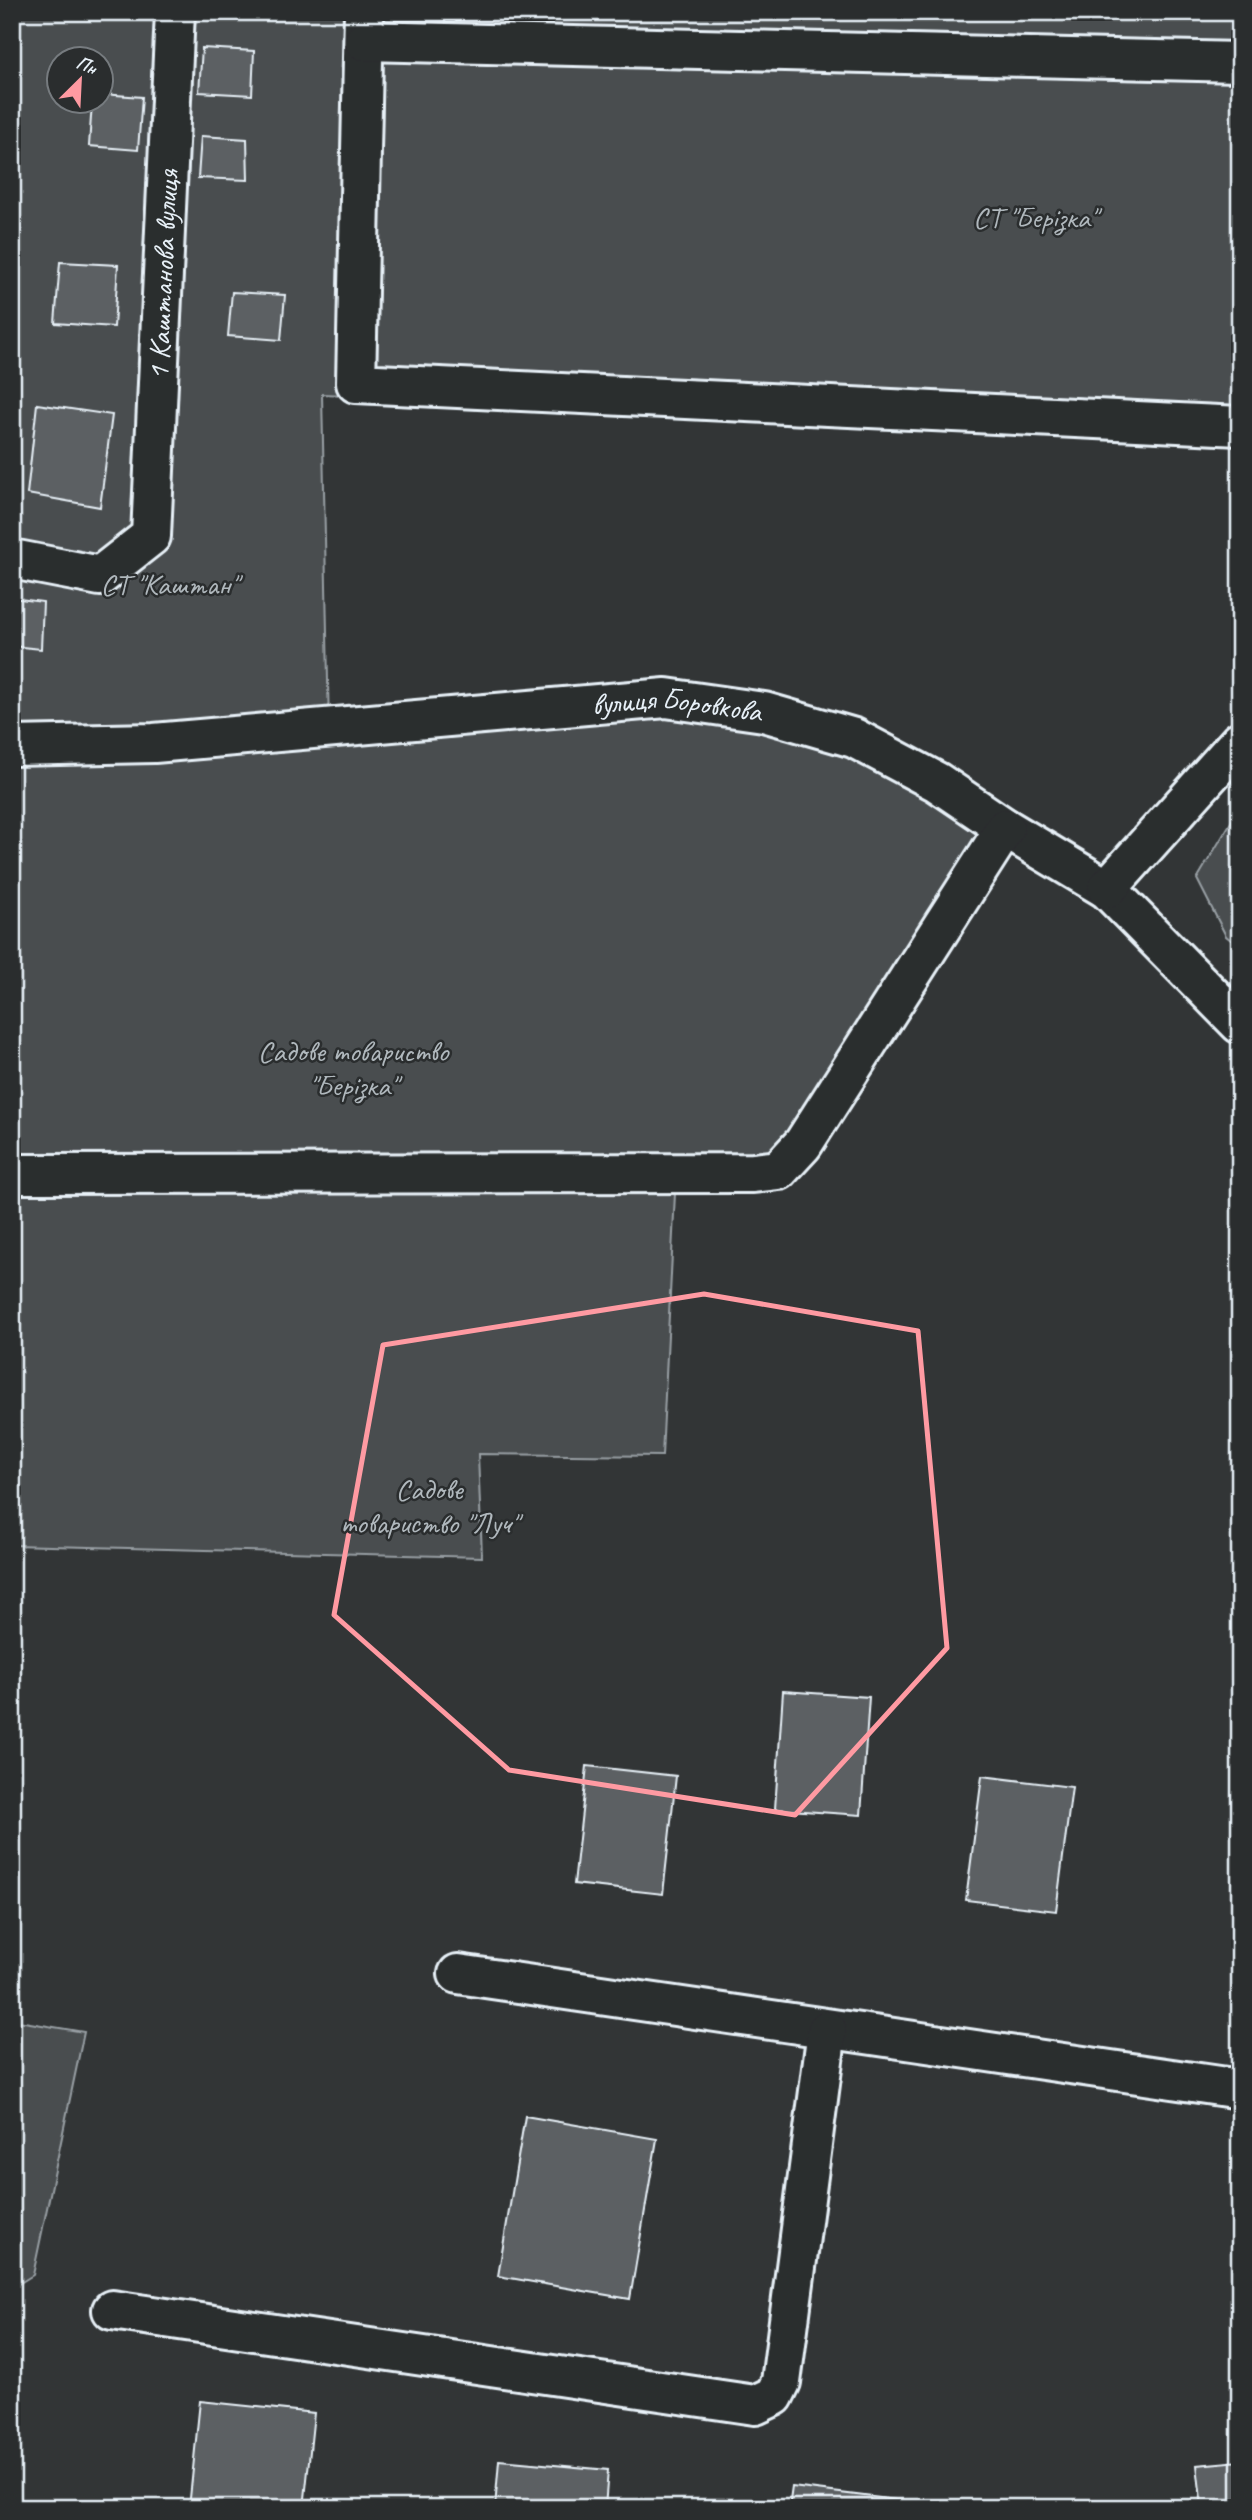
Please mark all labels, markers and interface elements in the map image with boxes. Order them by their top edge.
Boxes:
north arrow [46,46,116,116]
text: Пн [73,50,102,81]
street label: 1 Каштанова вулиця [139,167,187,381]
park label: СТ "Берізка" [973,198,1103,236]
park label: СТ "Каштан" [100,565,243,603]
street label: вулиця Боровкова [590,679,766,731]
park label: Садове товариство "Берізка" [258,1032,450,1104]
park label: Садове товариство "Луч" [340,1470,524,1542]

